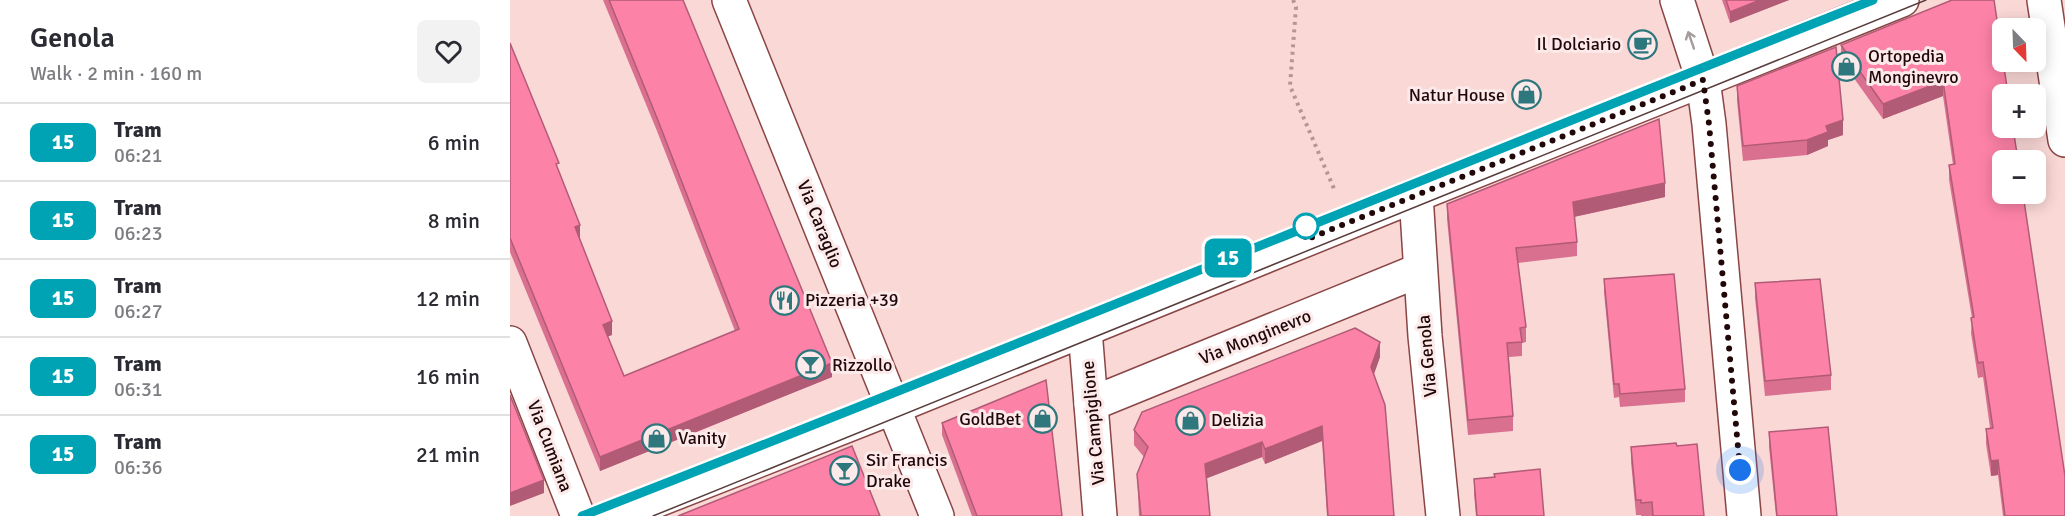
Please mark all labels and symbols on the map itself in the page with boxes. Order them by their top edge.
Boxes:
north arrow [1992,18,2046,72]
cafe icon: Il Dolciario [1626,28,1658,60]
one-way arrow [1684,31,1695,50]
place label: Il Dolciario [1537,33,1621,55]
place label: Ortopedia Monginevro [1868,45,1959,88]
shop icon: Ortopedia Monginevro [1831,50,1863,82]
shop icon: Natur House [1510,79,1542,111]
place label: Natur House [1409,84,1505,106]
street label: Via Caraglio [792,177,848,271]
unlabelled marker [1293,213,1319,239]
line badge: 15 [1201,238,1255,278]
restaurant icon: Pizzeria +39 [768,284,800,316]
place label: Pizzeria +39 [805,289,898,311]
street label: Via Monginevro [1196,305,1314,369]
street label: Via Genola [1412,314,1442,398]
bar icon: Rizzollo [795,349,827,381]
place label: Rizzollo [832,354,892,376]
street label: Via Campiglione [1077,360,1109,486]
street label: Via Cumiana [522,397,578,495]
shop icon: GoldBet [1026,403,1058,435]
shop icon: Delizia [1174,404,1206,436]
place label: GoldBet [959,408,1021,430]
place label: Delizia [1211,409,1264,431]
shop icon: Vanity [641,422,673,454]
place label: Vanity [678,427,727,449]
place label: Sir Francis Drake [866,449,947,492]
bar icon: Sir Francis Drake [829,454,861,486]
your location [1725,455,1755,485]

